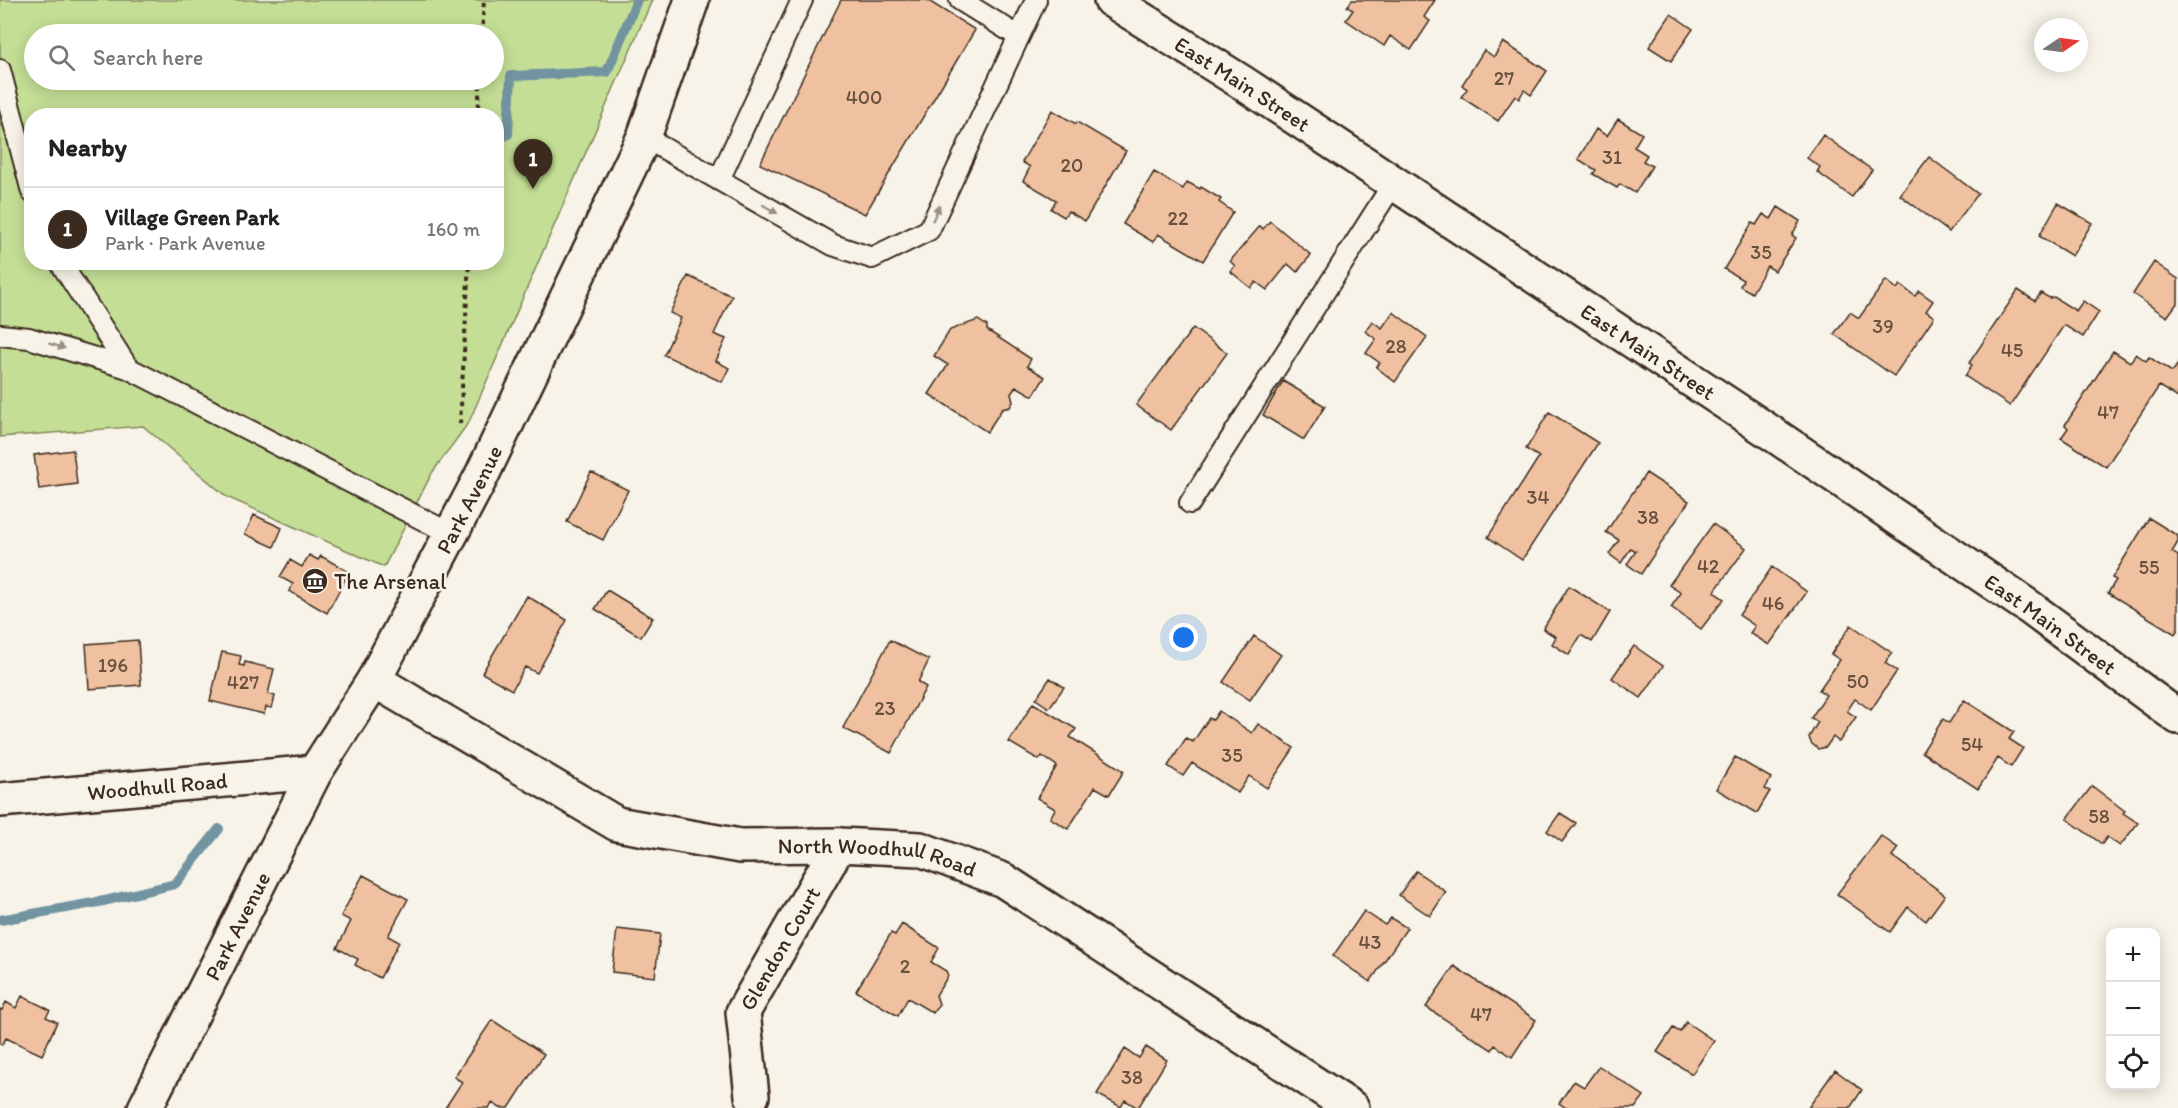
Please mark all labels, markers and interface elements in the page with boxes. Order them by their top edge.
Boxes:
north arrow [2034,18,2088,72]
search box [24,24,504,90]
street label: East Main Street [1170,31,1315,138]
icon: search [45,41,78,74]
text: Search here [93,44,203,71]
house number: 27 [1494,66,1514,90]
house number: 400 [846,85,882,109]
text: Nearby [48,131,127,163]
pin: 1 [514,140,552,189]
house number: 31 [1602,145,1622,169]
house number: 20 [1061,153,1083,177]
one-way arrow [762,203,778,214]
text: Village Green Park [105,204,279,231]
one-way arrow [932,205,941,222]
house number: 22 [1167,206,1189,230]
text: 1 [63,217,72,241]
text: 160 m [427,217,480,241]
text: Park · Park Avenue [105,231,266,255]
house number: 35 [1750,240,1772,264]
street label: East Main Street [1576,297,1720,406]
house number: 39 [1872,314,1894,338]
house number: 28 [1385,334,1407,358]
house number: 45 [2001,338,2023,362]
one-way arrow [48,342,66,351]
house number: 47 [2097,400,2119,424]
street label: Park Avenue [430,441,508,558]
house number: 34 [1527,485,1549,509]
house number: 38 [1637,505,1659,529]
house number: 42 [1697,554,1720,578]
house number: 55 [2139,555,2160,579]
museum icon: The Arsenal [300,566,330,596]
place label: The Arsenal [334,568,446,595]
street label: East Main Street [1979,568,2122,681]
house number: 46 [1762,591,1784,615]
your location [1169,623,1198,652]
house number: 196 [98,653,128,677]
house number: 50 [1847,669,1869,693]
house number: 427 [227,670,259,694]
house number: 23 [874,696,896,720]
house number: 54 [1961,732,1983,756]
house number: 35 [1221,743,1243,767]
street label: Woodhull Road [86,767,229,806]
house number: 58 [2088,804,2110,828]
street label: North Woodhull Road [778,832,980,883]
street label: Park Avenue [199,867,276,985]
street label: Glendon Court [734,882,826,1015]
map controls [2106,928,2160,1090]
button: + [2106,928,2160,982]
house number: 43 [1359,930,1382,954]
house number: 2 [900,954,911,978]
button: − [2106,982,2160,1036]
house number: 47 [1470,1002,1492,1026]
button: locate [2106,1036,2160,1090]
house number: 38 [1121,1065,1143,1089]

